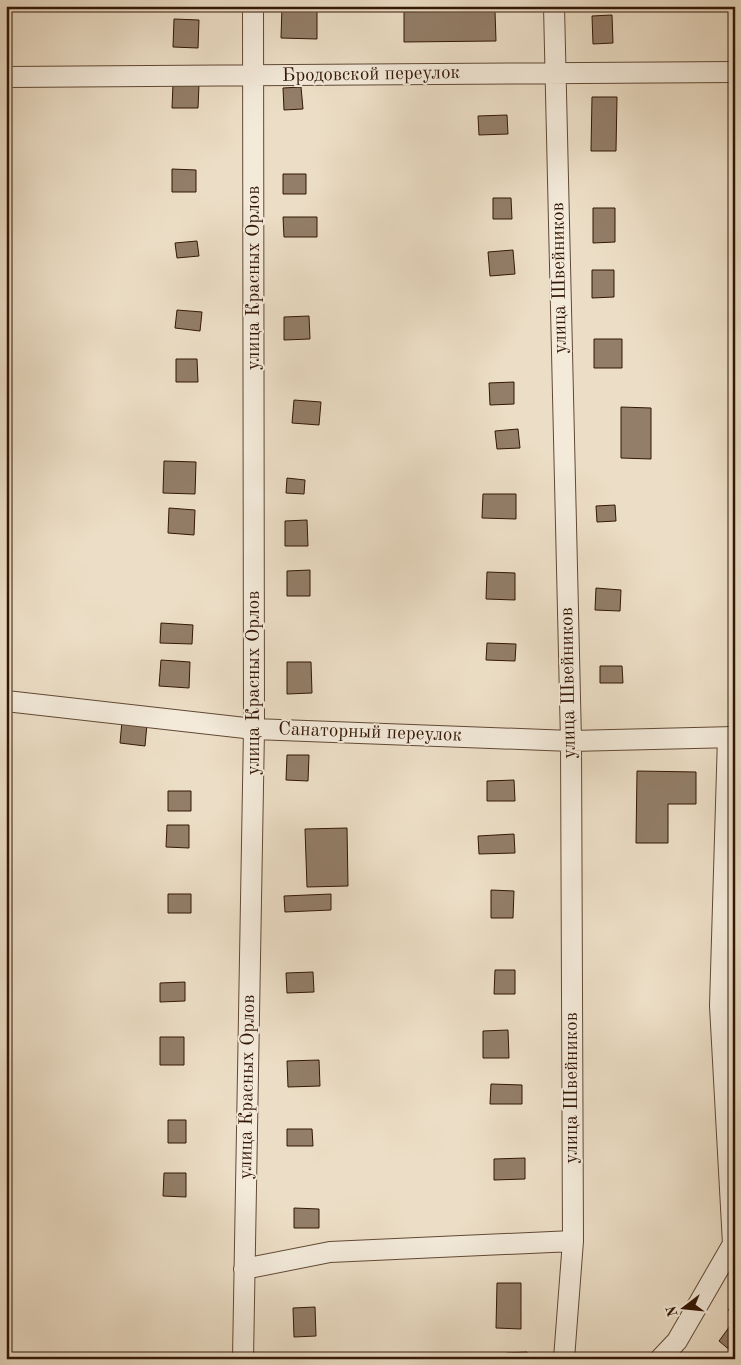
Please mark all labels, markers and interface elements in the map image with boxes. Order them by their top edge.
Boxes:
street label: Бродовской переулок [282,64,461,86]
street label: улица Красных Орлов [245,186,264,370]
street label: улица Швейников [549,202,571,354]
street label: улица Красных Орлов [245,591,264,775]
street label: улица Швейников [558,607,580,759]
street label: Санаторный переулок [278,720,463,746]
street label: улица Красных Орлов [237,995,259,1179]
street label: улица Швейников [563,1012,582,1164]
north arrow [658,1282,708,1332]
text: N [664,1304,681,1318]

